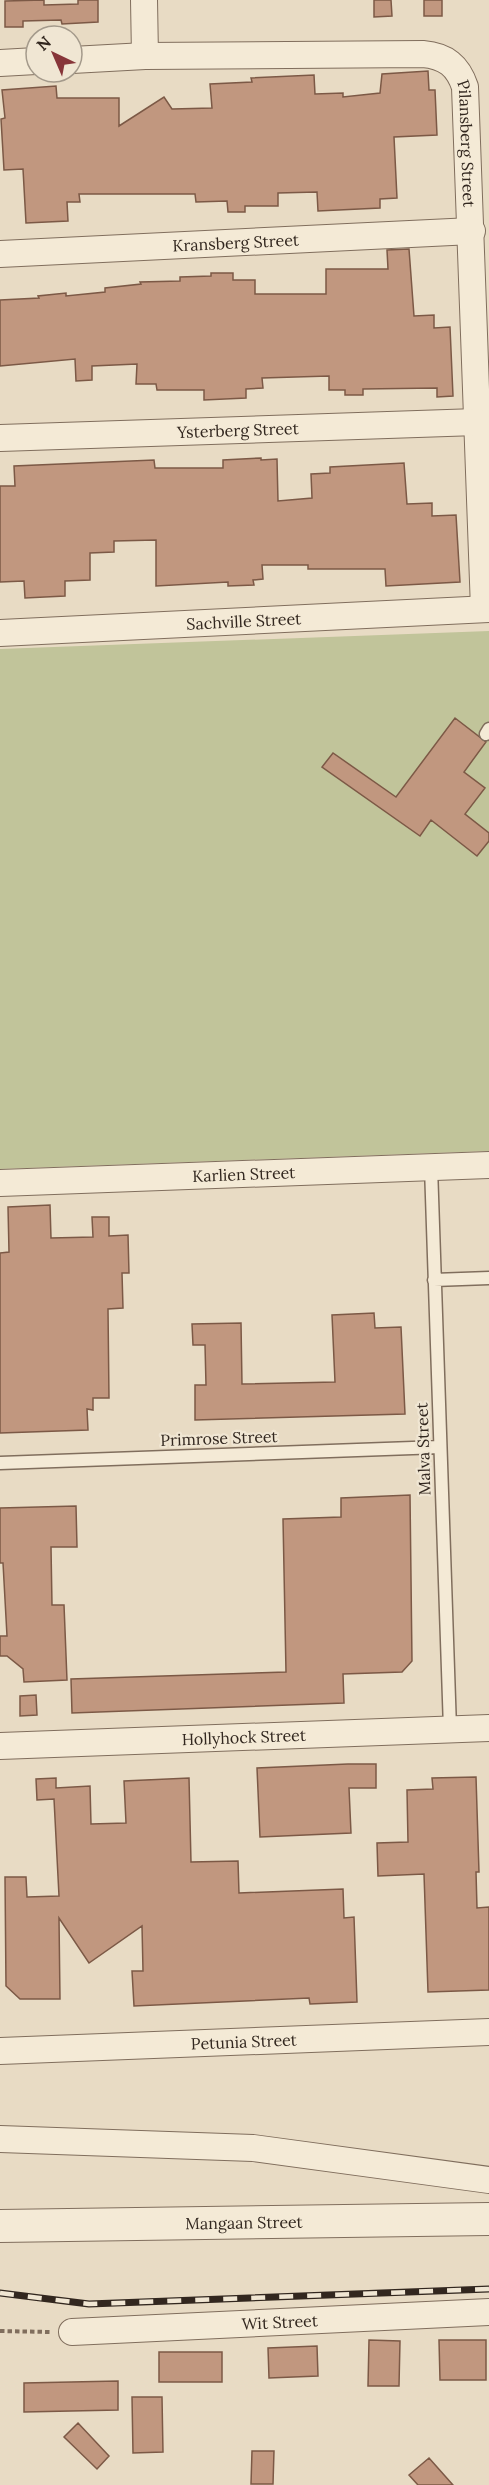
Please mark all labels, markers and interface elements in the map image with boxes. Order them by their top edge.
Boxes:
north arrow [24,24,84,84]
text: N [32,32,55,55]
street label: Pilansberg Street [453,77,479,208]
street label: Kransberg Street [172,229,300,256]
street label: Ysterberg Street [176,418,300,442]
street label: Sachville Street [186,608,302,634]
street label: Karlien Street [192,1162,296,1186]
street label: Malva Street [411,1401,435,1496]
street label: Primrose Street [160,1426,279,1450]
street label: Hollyhock Street [181,1725,307,1749]
street label: Petunia Street [190,2029,298,2054]
street label: Mangaan Street [185,2212,304,2233]
street label: Wit Street [241,2310,319,2334]

